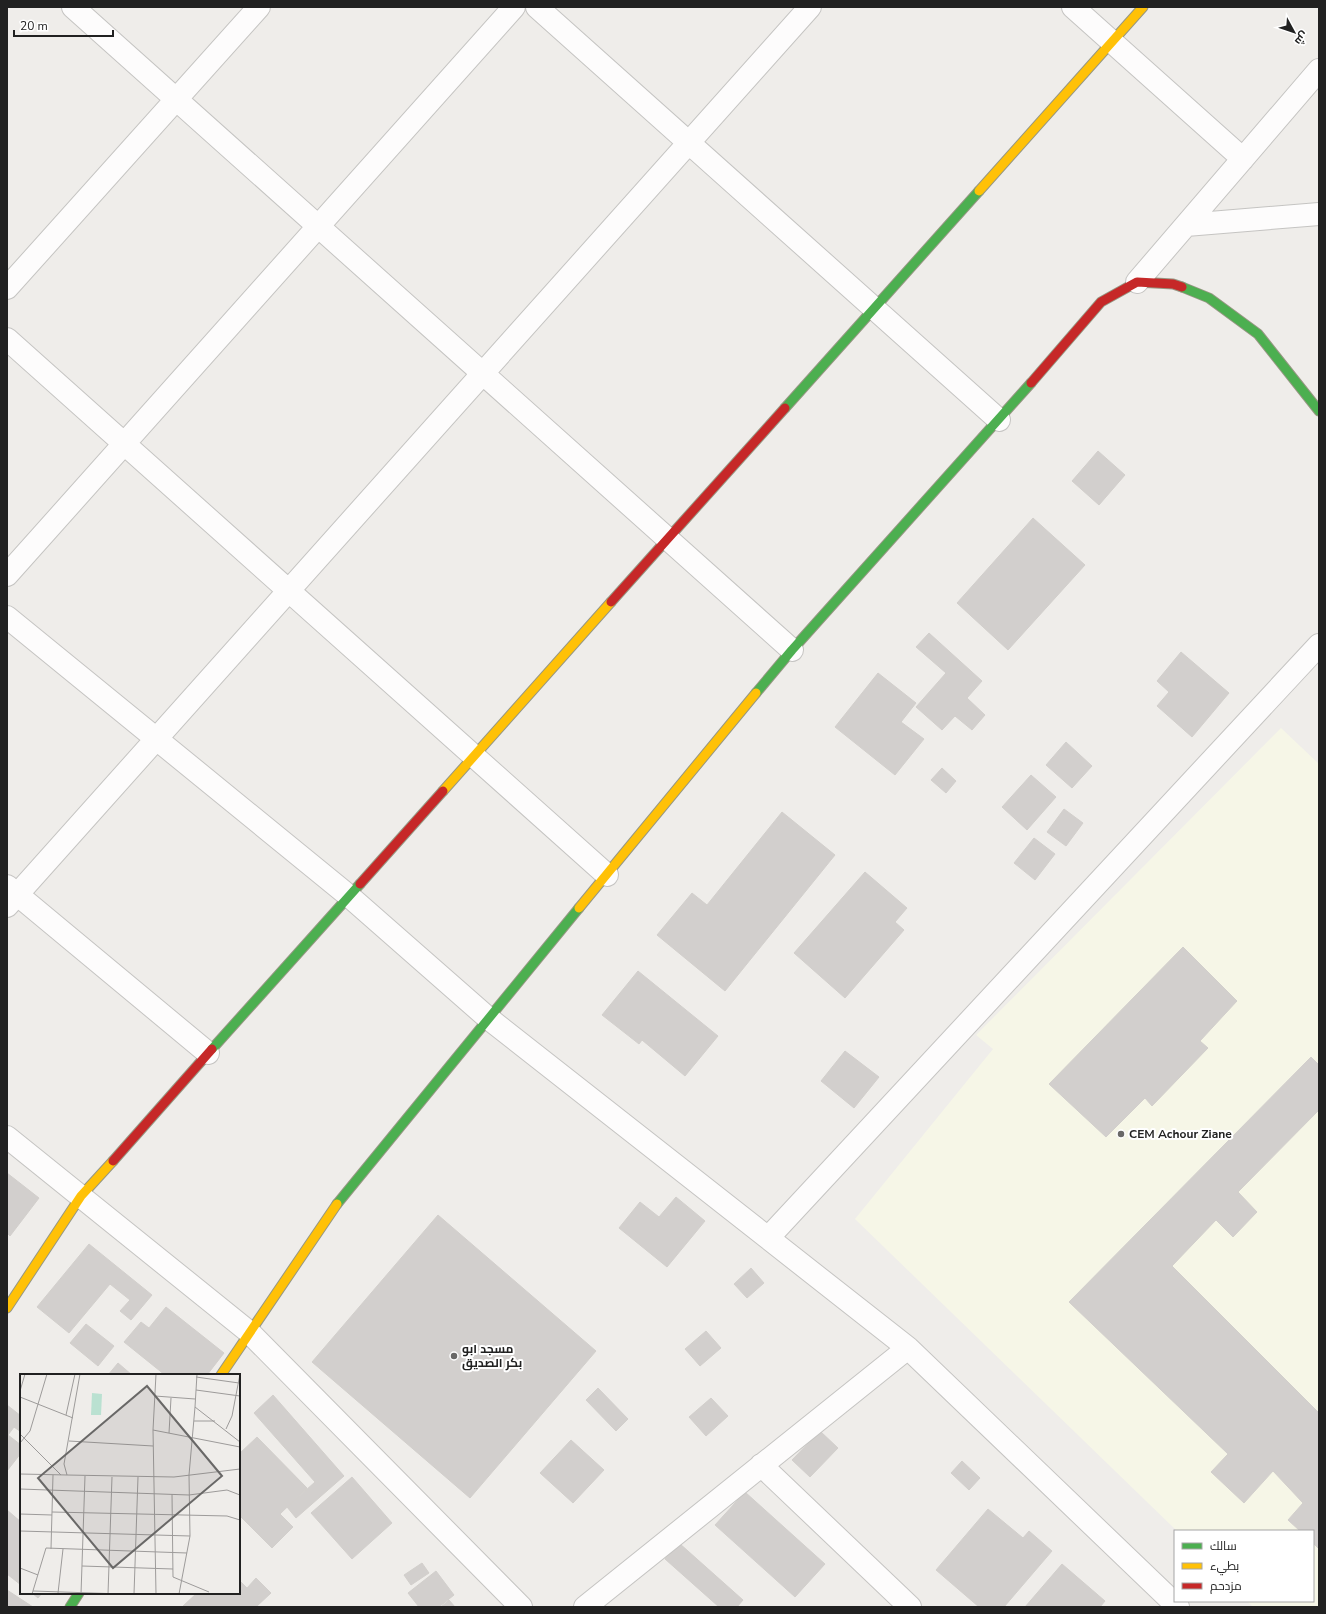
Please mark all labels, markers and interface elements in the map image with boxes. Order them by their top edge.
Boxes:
scale bar [14,12,113,38]
north arrow [1274,12,1314,52]
text: 20 m [20,18,48,34]
text: ش [1291,28,1312,48]
place label: CEM Achour Ziane [1129,1126,1232,1142]
marker: CEM Achour Ziane [1116,1129,1126,1139]
place label: مسجد ابو بكر الصديق [462,1341,522,1371]
marker: مسجد ابو بكر الصديق [449,1351,459,1361]
inset map [20,1374,240,1594]
legend [1174,1530,1314,1602]
text: سالك [1210,1538,1237,1554]
text: بطيء [1210,1558,1239,1576]
text: مزدحم [1210,1578,1242,1594]

